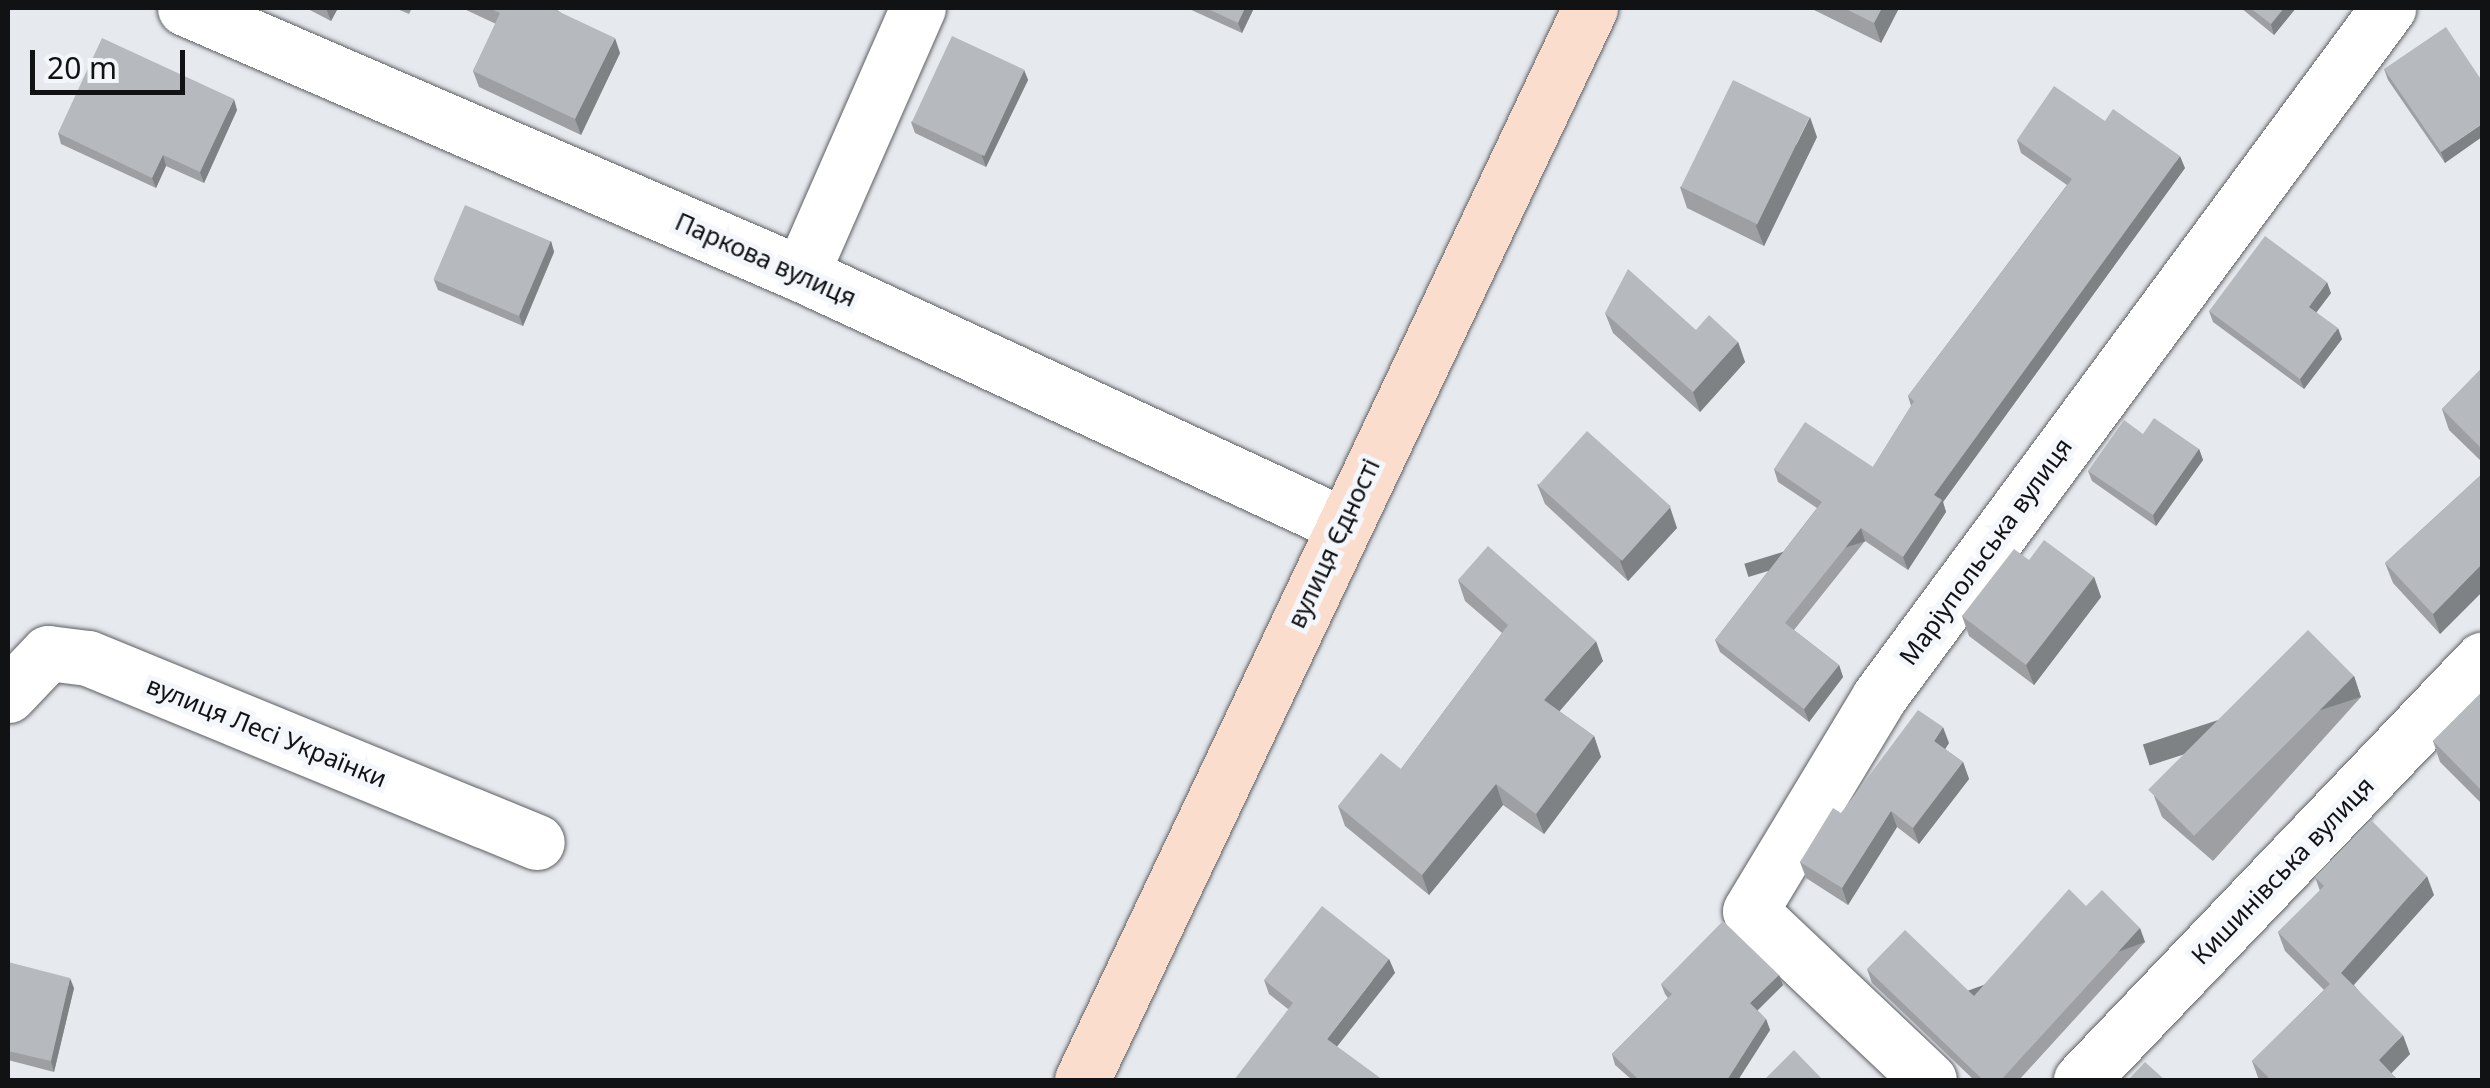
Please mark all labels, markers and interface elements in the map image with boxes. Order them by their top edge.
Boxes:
scale bar [35,30,190,92]
text: 20 m [47,47,117,88]
street label: Паркова вулиця [671,206,861,312]
street label: Маріупольська вулиця [1892,431,2078,671]
street label: вулиця Єдності [1281,454,1385,632]
street label: вулиця Лесі Українки [143,669,391,793]
street label: Кишинівська вулиця [2185,770,2379,970]

